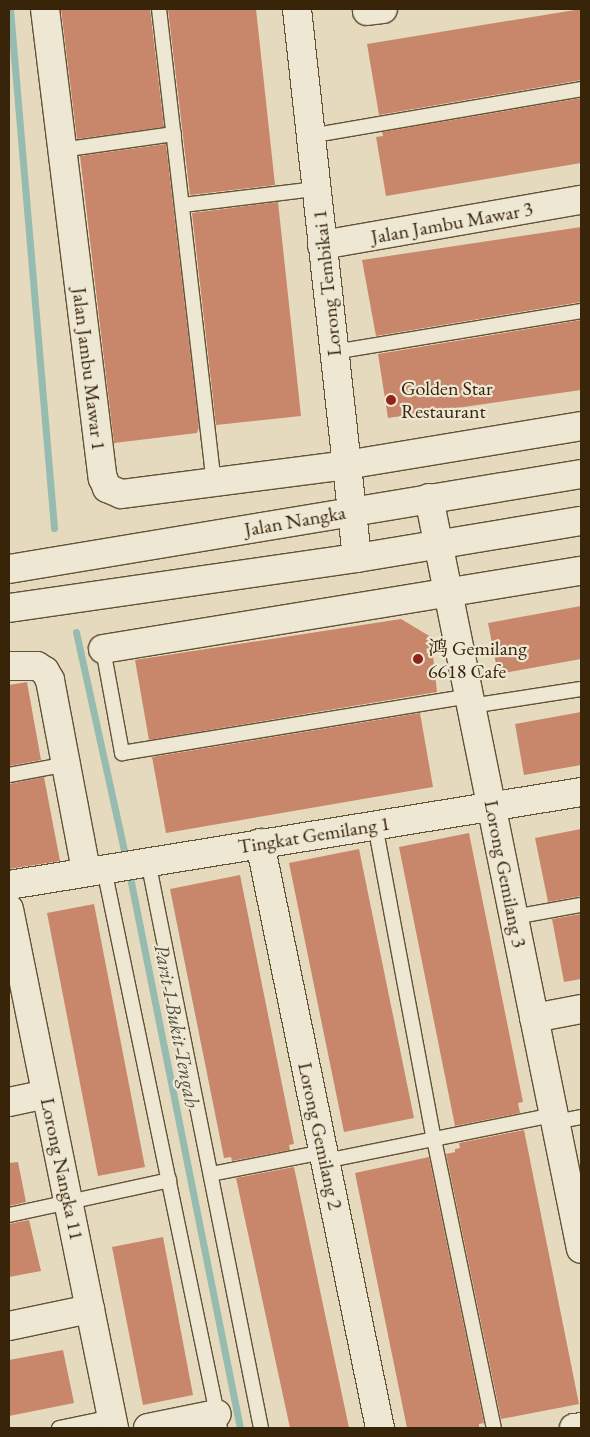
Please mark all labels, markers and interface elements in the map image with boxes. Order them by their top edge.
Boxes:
street label: Jalan Jambu Mawar 3 [369,197,535,249]
street label: Lorong Tembikai 1 [307,209,347,357]
street label: Jalan Jambu Mawar 1 [67,286,111,452]
place label: Golden Star Restaurant [401,376,493,423]
marker: Golden Star Restaurant [385,394,397,406]
street label: Jalan Nangka [242,500,348,542]
place label: 鸿 Gemilang 6618 Cafe [428,636,527,683]
marker: 鸿 Gemilang 6618 Cafe [412,653,424,665]
street label: Lorong Gemilang 3 [479,798,531,950]
street label: Tingkat Gemilang 1 [236,811,392,859]
water label: Parit 1 Bukit Tengah [149,942,205,1110]
street label: Lorong Gemilang 2 [293,1060,347,1212]
street label: Lorong Nangka 11 [35,1096,89,1242]

